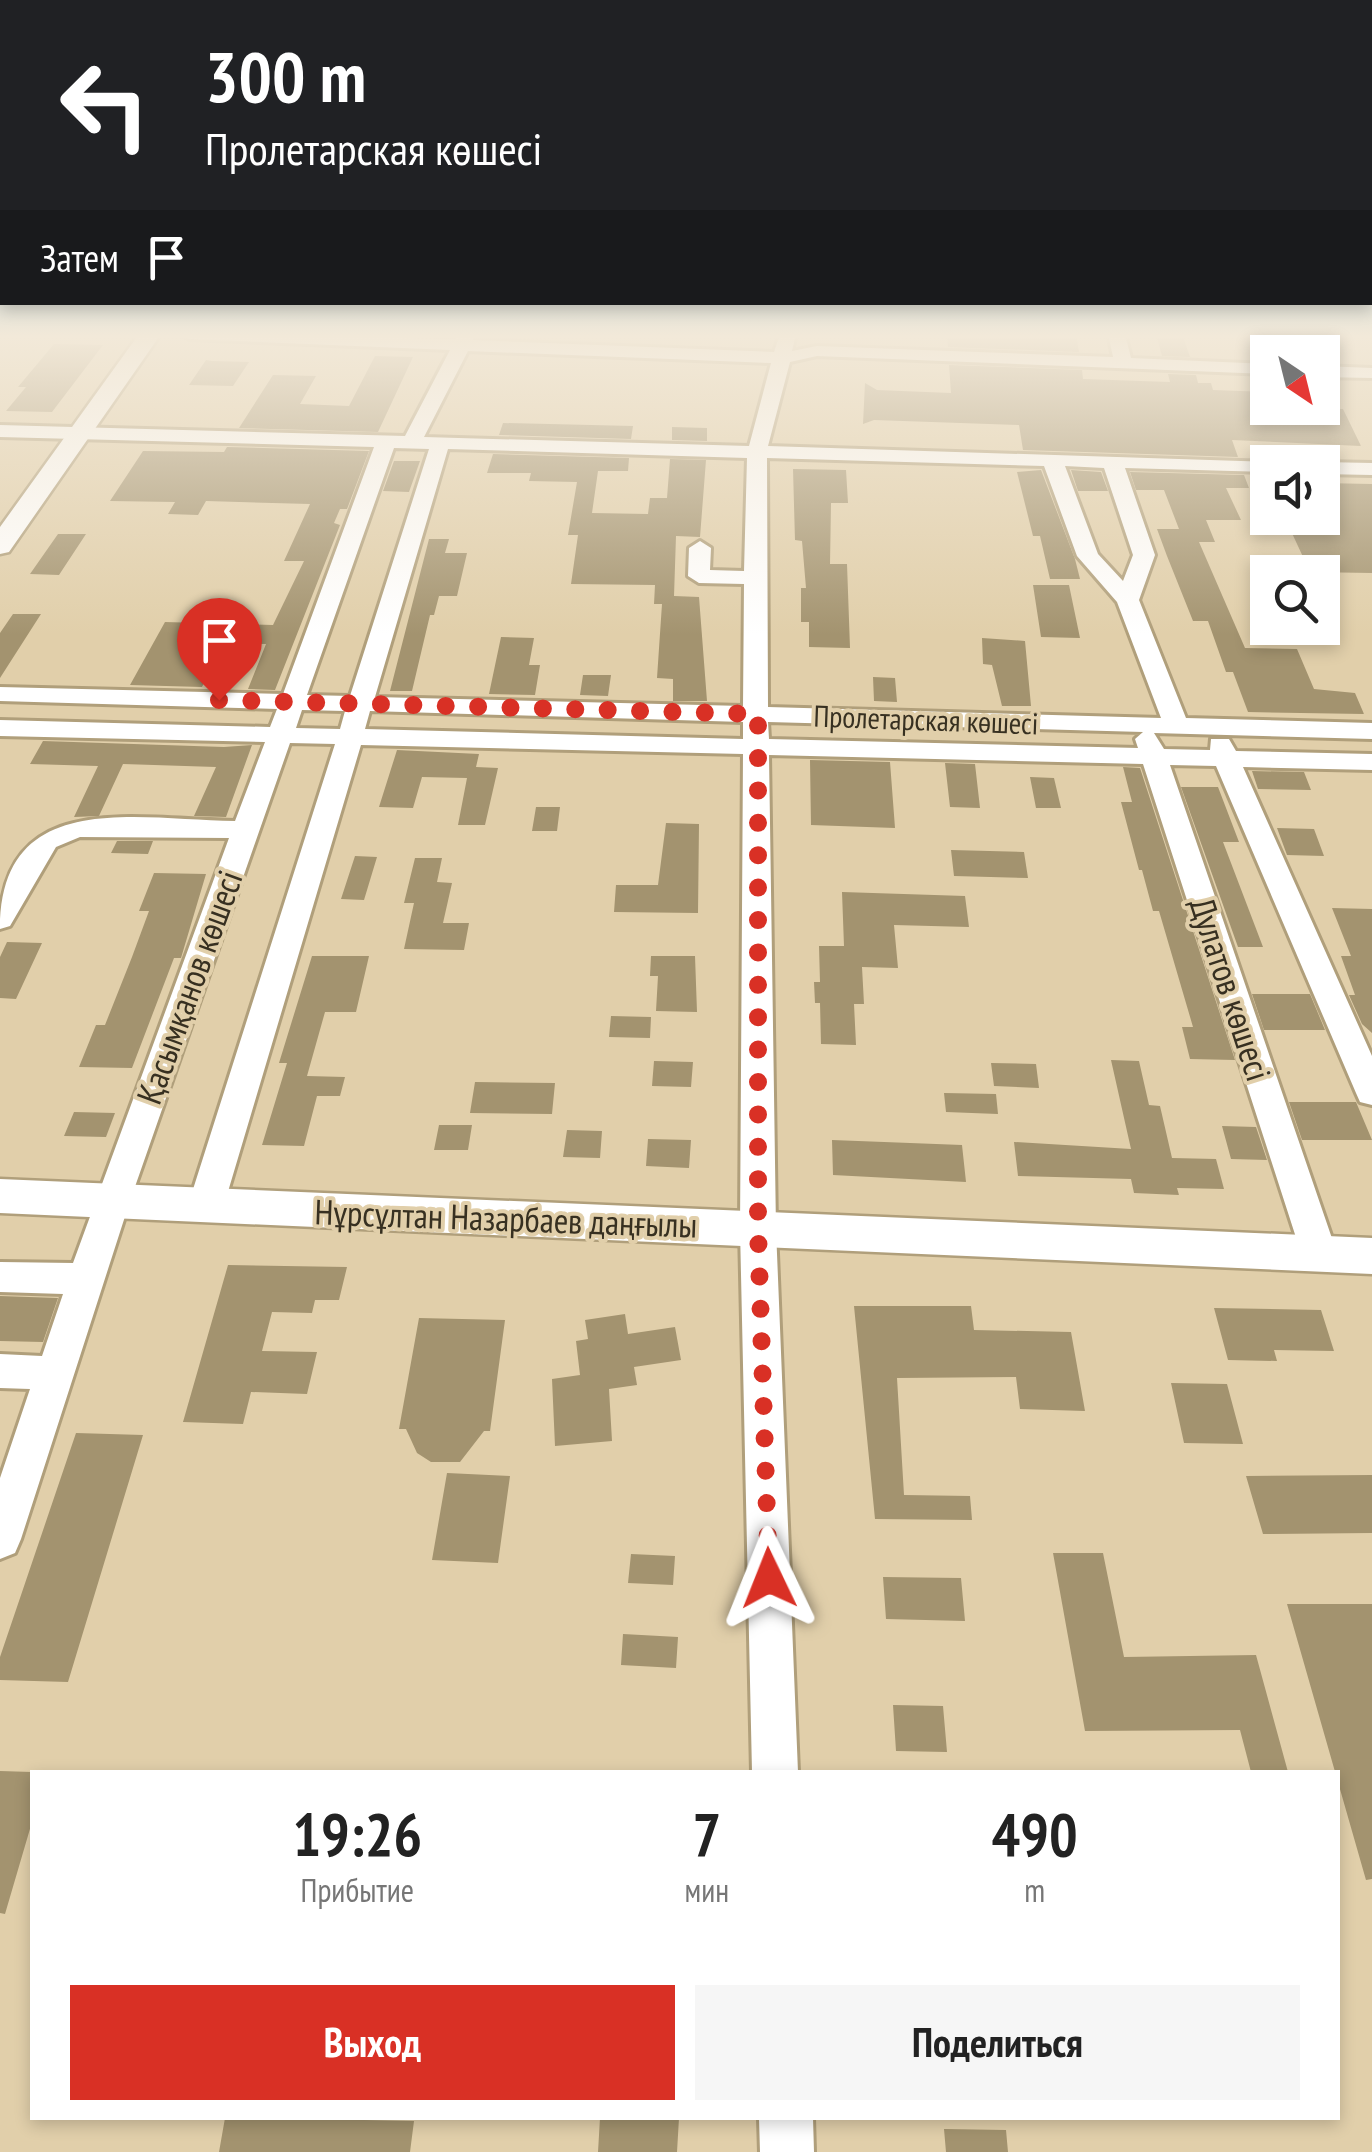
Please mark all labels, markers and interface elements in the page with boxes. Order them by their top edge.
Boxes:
text: 300 m [205,31,366,121]
icon: left [40,40,170,170]
text: Пролетарская көшесі [205,119,542,177]
icon: arrive [139,230,194,285]
text: Затем [40,233,119,282]
north arrow [1250,335,1340,425]
map controls [1250,335,1340,645]
button: sound [1250,445,1340,535]
button: search [1250,555,1340,645]
pin [177,598,262,701]
icon: arrive [192,613,247,668]
street label: Пролетарская көшесі [813,696,1039,742]
street label: Қасымқанов көшесі [126,864,252,1110]
street label: Дулатов көшесі [1180,892,1282,1086]
street label: Нұрсұлтан Назарбаев даңғылы [314,1188,698,1248]
position arrow [717,1526,821,1630]
text: 19:26 [292,1795,422,1873]
text: 7 [693,1795,721,1873]
text: 490 [992,1795,1078,1873]
text: Прибытие [301,1869,414,1911]
text: мин [685,1869,729,1911]
text: m [1024,1869,1045,1911]
button: Выход [70,1985,675,2100]
button: Поделиться [695,1985,1300,2100]

